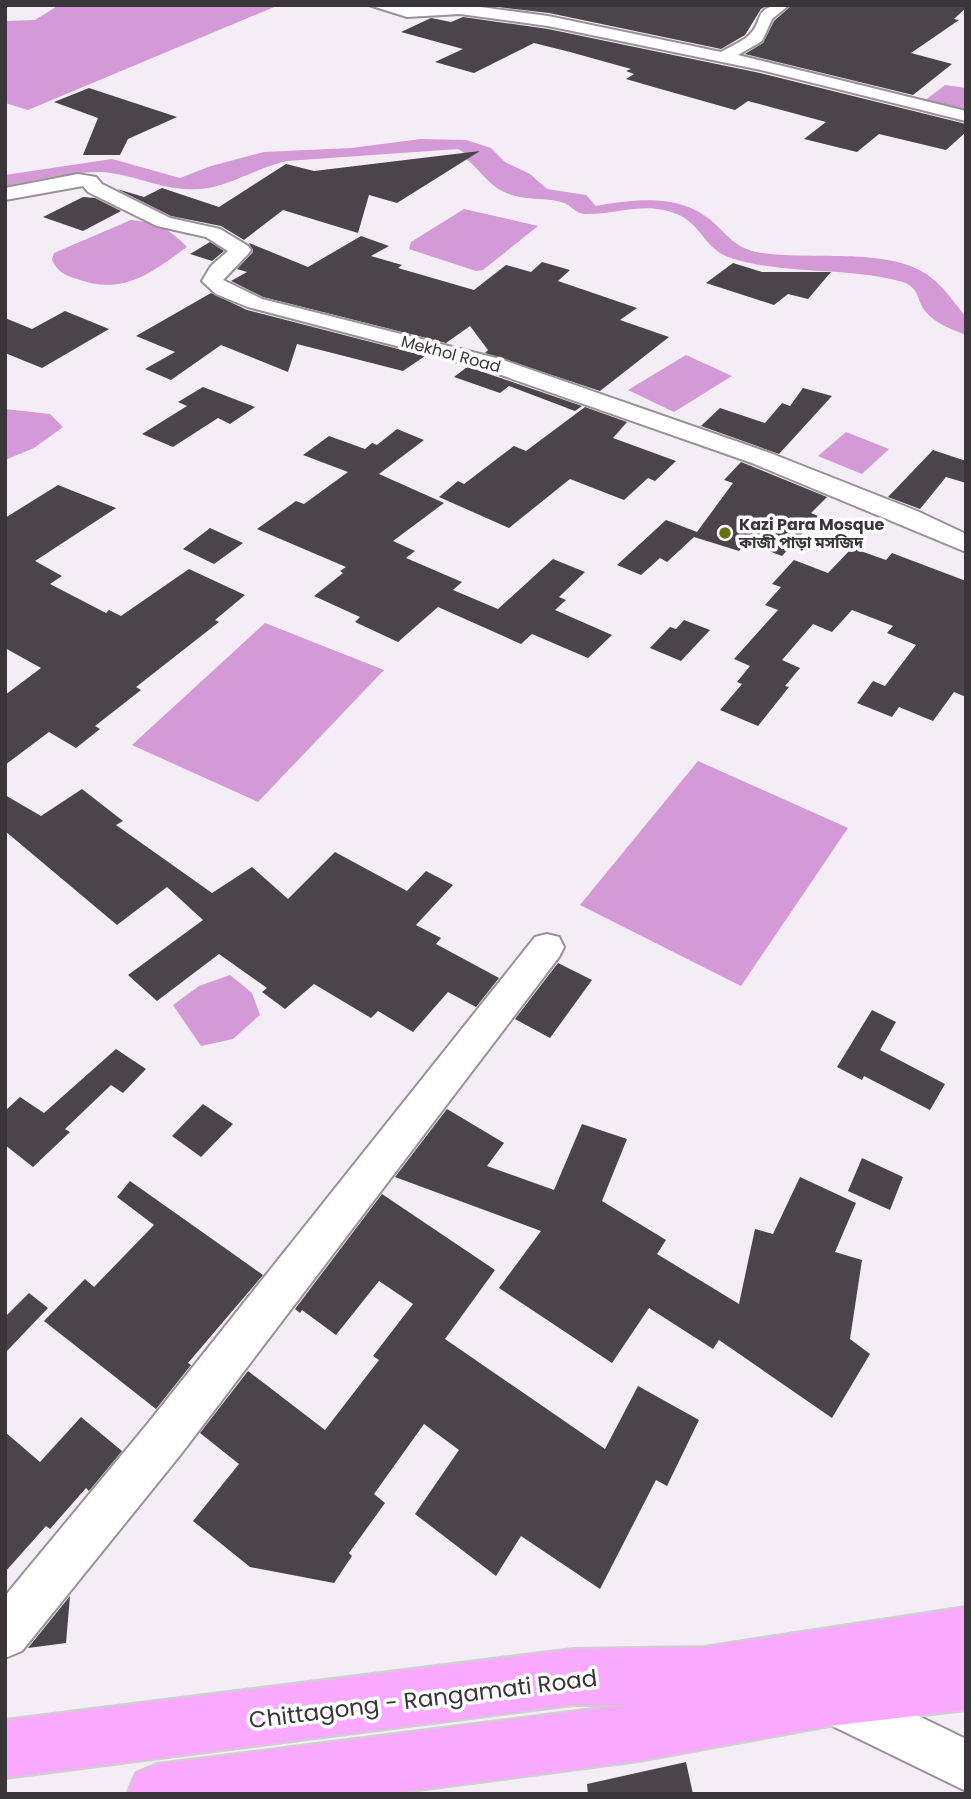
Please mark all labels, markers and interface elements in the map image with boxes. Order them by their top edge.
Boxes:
street label: Mekhol Road [399,330,503,378]
place label: Kazi Para Mosque কাজী পাড়া মসজিদ [738,513,884,554]
marker: Kazi Para Mosque কাজী পাড়া মসজিদ [717,525,733,541]
street label: Chittagong - Rangamati Road [247,1662,599,1736]

